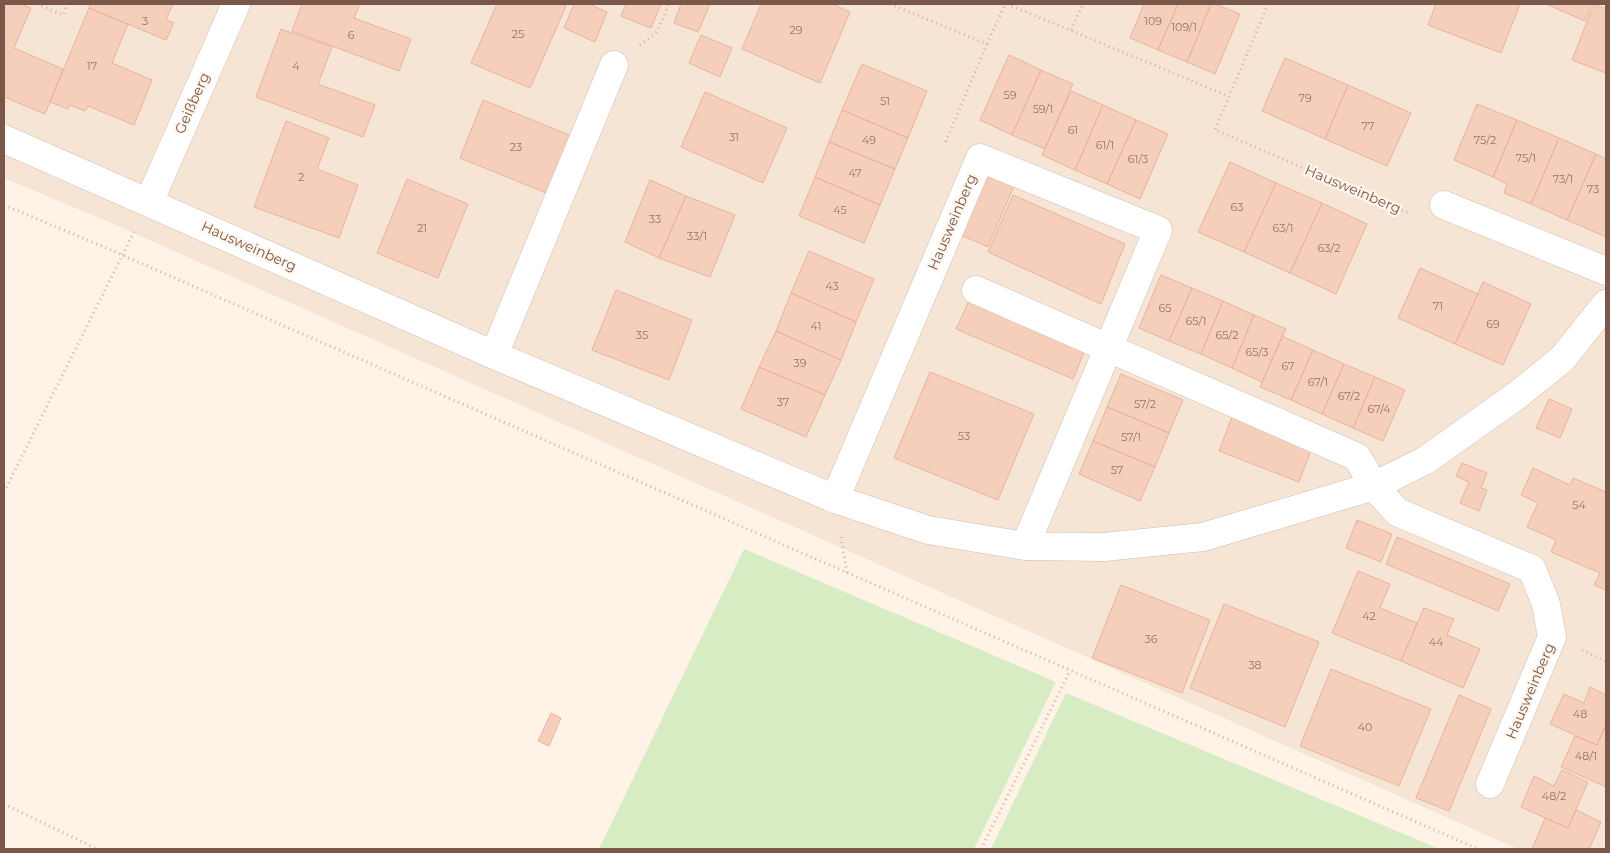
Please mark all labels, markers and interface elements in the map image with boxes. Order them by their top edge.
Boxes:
house number: 3 [142,14,148,28]
house number: 109 [1144,14,1162,28]
house number: 109/1 [1171,20,1197,34]
house number: 29 [790,23,803,37]
house number: 25 [512,27,524,41]
house number: 6 [348,28,355,42]
house number: 17 [87,59,97,73]
house number: 4 [292,59,300,73]
street label: Geißberg [170,69,214,137]
house number: 59 [1004,88,1017,102]
house number: 79 [1298,91,1312,105]
house number: 51 [880,94,890,108]
house number: 59/1 [1033,102,1053,116]
house number: 77 [1362,119,1374,133]
house number: 61 [1068,123,1078,137]
house number: 31 [729,130,739,144]
house number: 49 [862,133,876,147]
house number: 75/2 [1474,133,1496,147]
house number: 61/1 [1096,138,1114,152]
house number: 23 [510,140,522,154]
house number: 75/1 [1516,151,1536,165]
house number: 61/3 [1128,152,1148,166]
street label: Hausweinberg [1302,161,1404,217]
house number: 47 [848,166,862,180]
house number: 2 [298,170,304,184]
street label: Hausweinberg [924,171,980,273]
house number: 73/1 [1553,172,1573,186]
house number: 73 [1587,182,1599,196]
house number: 63 [1231,200,1243,214]
house number: 45 [833,203,847,217]
house number: 33 [649,212,661,226]
street label: Hausweinberg [199,217,299,275]
house number: 21 [417,221,427,235]
house number: 63/1 [1273,221,1293,235]
house number: 33/1 [687,229,707,243]
house number: 63/2 [1318,241,1340,255]
house number: 43 [825,279,839,293]
house number: 71 [1433,299,1443,313]
house number: 65 [1159,301,1171,315]
house number: 65/1 [1186,314,1206,328]
house number: 69 [1486,317,1500,331]
house number: 41 [811,319,821,333]
house number: 35 [636,328,648,342]
house number: 65/2 [1216,328,1238,342]
house number: 65/3 [1246,345,1268,359]
house number: 39 [794,356,807,370]
house number: 67 [1281,359,1295,373]
house number: 67/1 [1308,375,1328,389]
house number: 67/2 [1338,389,1360,403]
house number: 37 [777,395,789,409]
house number: 57/2 [1134,397,1156,411]
house number: 67/4 [1368,402,1391,416]
house number: 53 [958,429,970,443]
house number: 57/1 [1121,430,1141,444]
house number: 57 [1111,463,1123,477]
house number: 54 [1572,498,1586,512]
house number: 42 [1362,609,1376,623]
house number: 36 [1145,632,1158,646]
house number: 44 [1429,635,1444,649]
street label: Hausweinberg [1502,640,1558,742]
house number: 38 [1248,658,1262,672]
house number: 48 [1573,707,1587,721]
house number: 40 [1358,720,1372,734]
house number: 48/1 [1575,749,1597,763]
house number: 48/2 [1542,789,1566,803]

